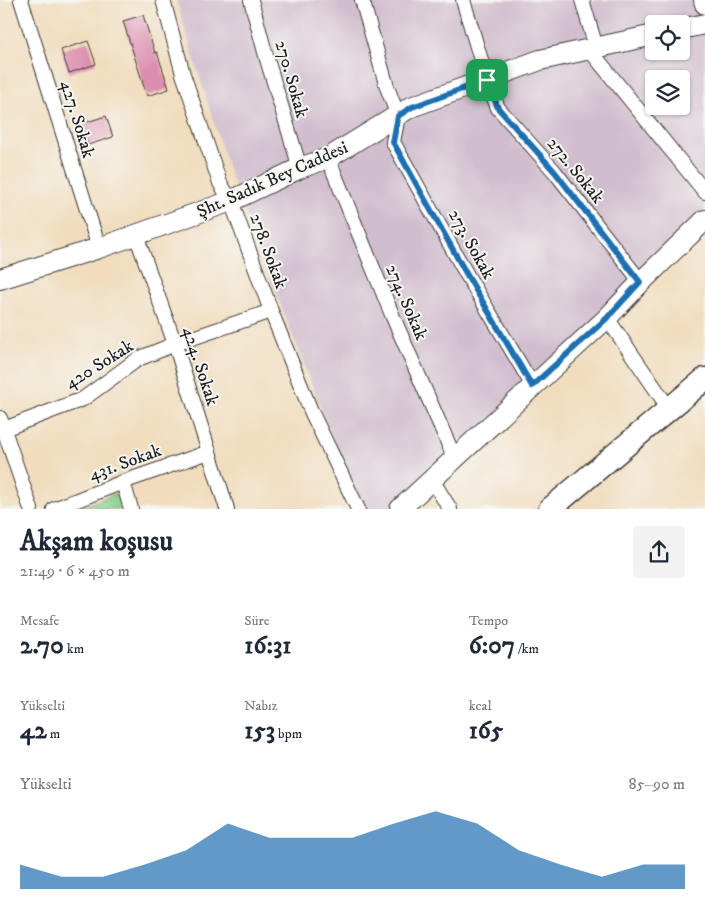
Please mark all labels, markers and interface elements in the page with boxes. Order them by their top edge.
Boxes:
map controls [645,15,690,115]
button: locate [645,15,690,60]
street label: 270. Sokak [270,38,313,121]
pin [466,59,508,101]
icon: arrive [473,66,501,94]
button: layers [645,70,690,115]
street label: 427. Sokak [55,78,99,161]
street label: 272. Sokak [542,133,609,208]
street label: Şht. Sadık Bey Caddesi [193,137,351,223]
street label: 273. Sokak [443,206,499,283]
street label: 278. Sokak [244,211,292,292]
street label: 274. Sokak [380,261,432,344]
street label: 424. Sokak [177,324,223,409]
street label: 420 Sokak [61,335,138,394]
street label: 431. Sokak [86,440,165,486]
text: Akşam koşusu [20,524,173,559]
button: share [633,526,685,578]
text: 21:49 · 6 × 450 m [20,561,130,581]
text: Mesafe [20,612,59,630]
text: Süre [244,612,269,630]
text: Tempo [469,612,508,630]
text: 2.70 [20,630,64,661]
text: 16:31 [244,630,291,661]
text: 6:07 [469,630,515,661]
text: km [64,640,84,658]
text: /km [515,640,539,658]
text: Yükselti [20,697,65,715]
text: Nabız [244,697,278,715]
text: kcal [469,697,492,715]
text: 42 [20,715,47,746]
text: 153 [244,715,275,746]
text: 165 [469,715,503,746]
text: m [47,725,60,743]
text: bpm [275,725,302,743]
text: Yükselti [20,774,72,794]
text: 85–90 m [629,774,685,794]

